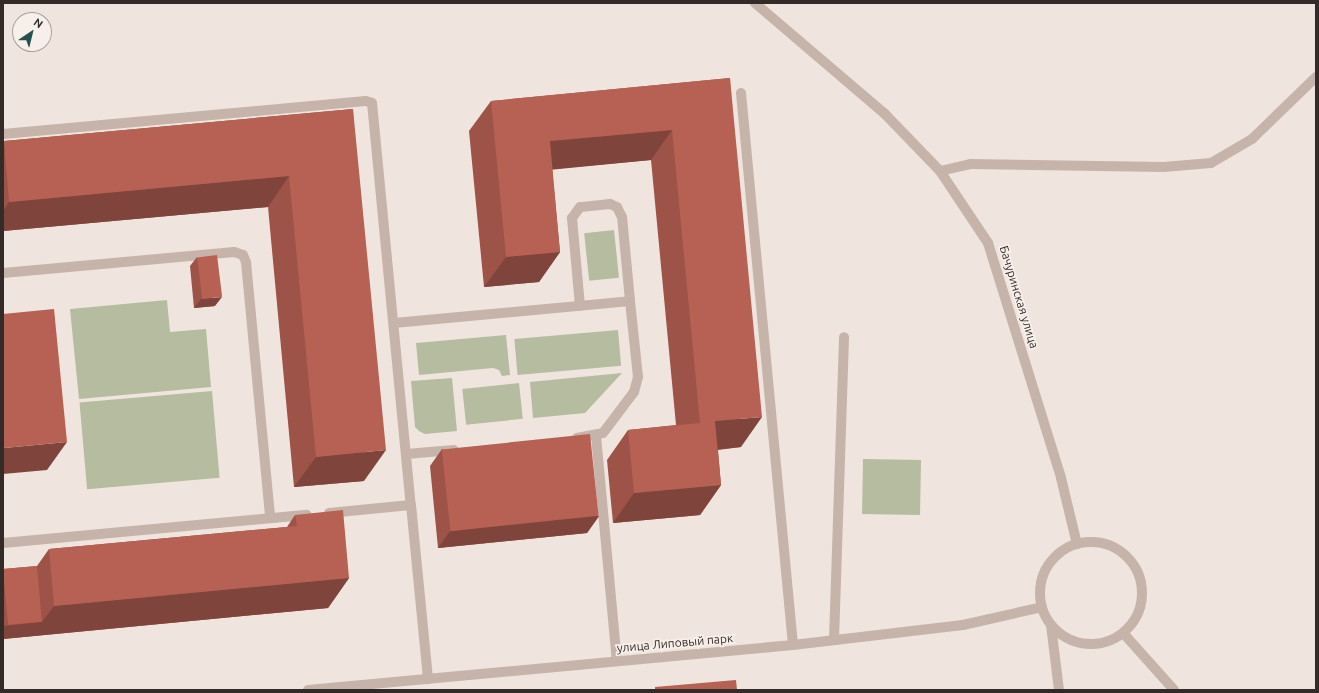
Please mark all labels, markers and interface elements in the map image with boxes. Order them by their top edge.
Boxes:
north arrow [12,12,52,52]
text: N [32,16,45,30]
street label: Бачуринская улица [997,244,1041,350]
street label: улица Липовый парк [616,631,734,655]

